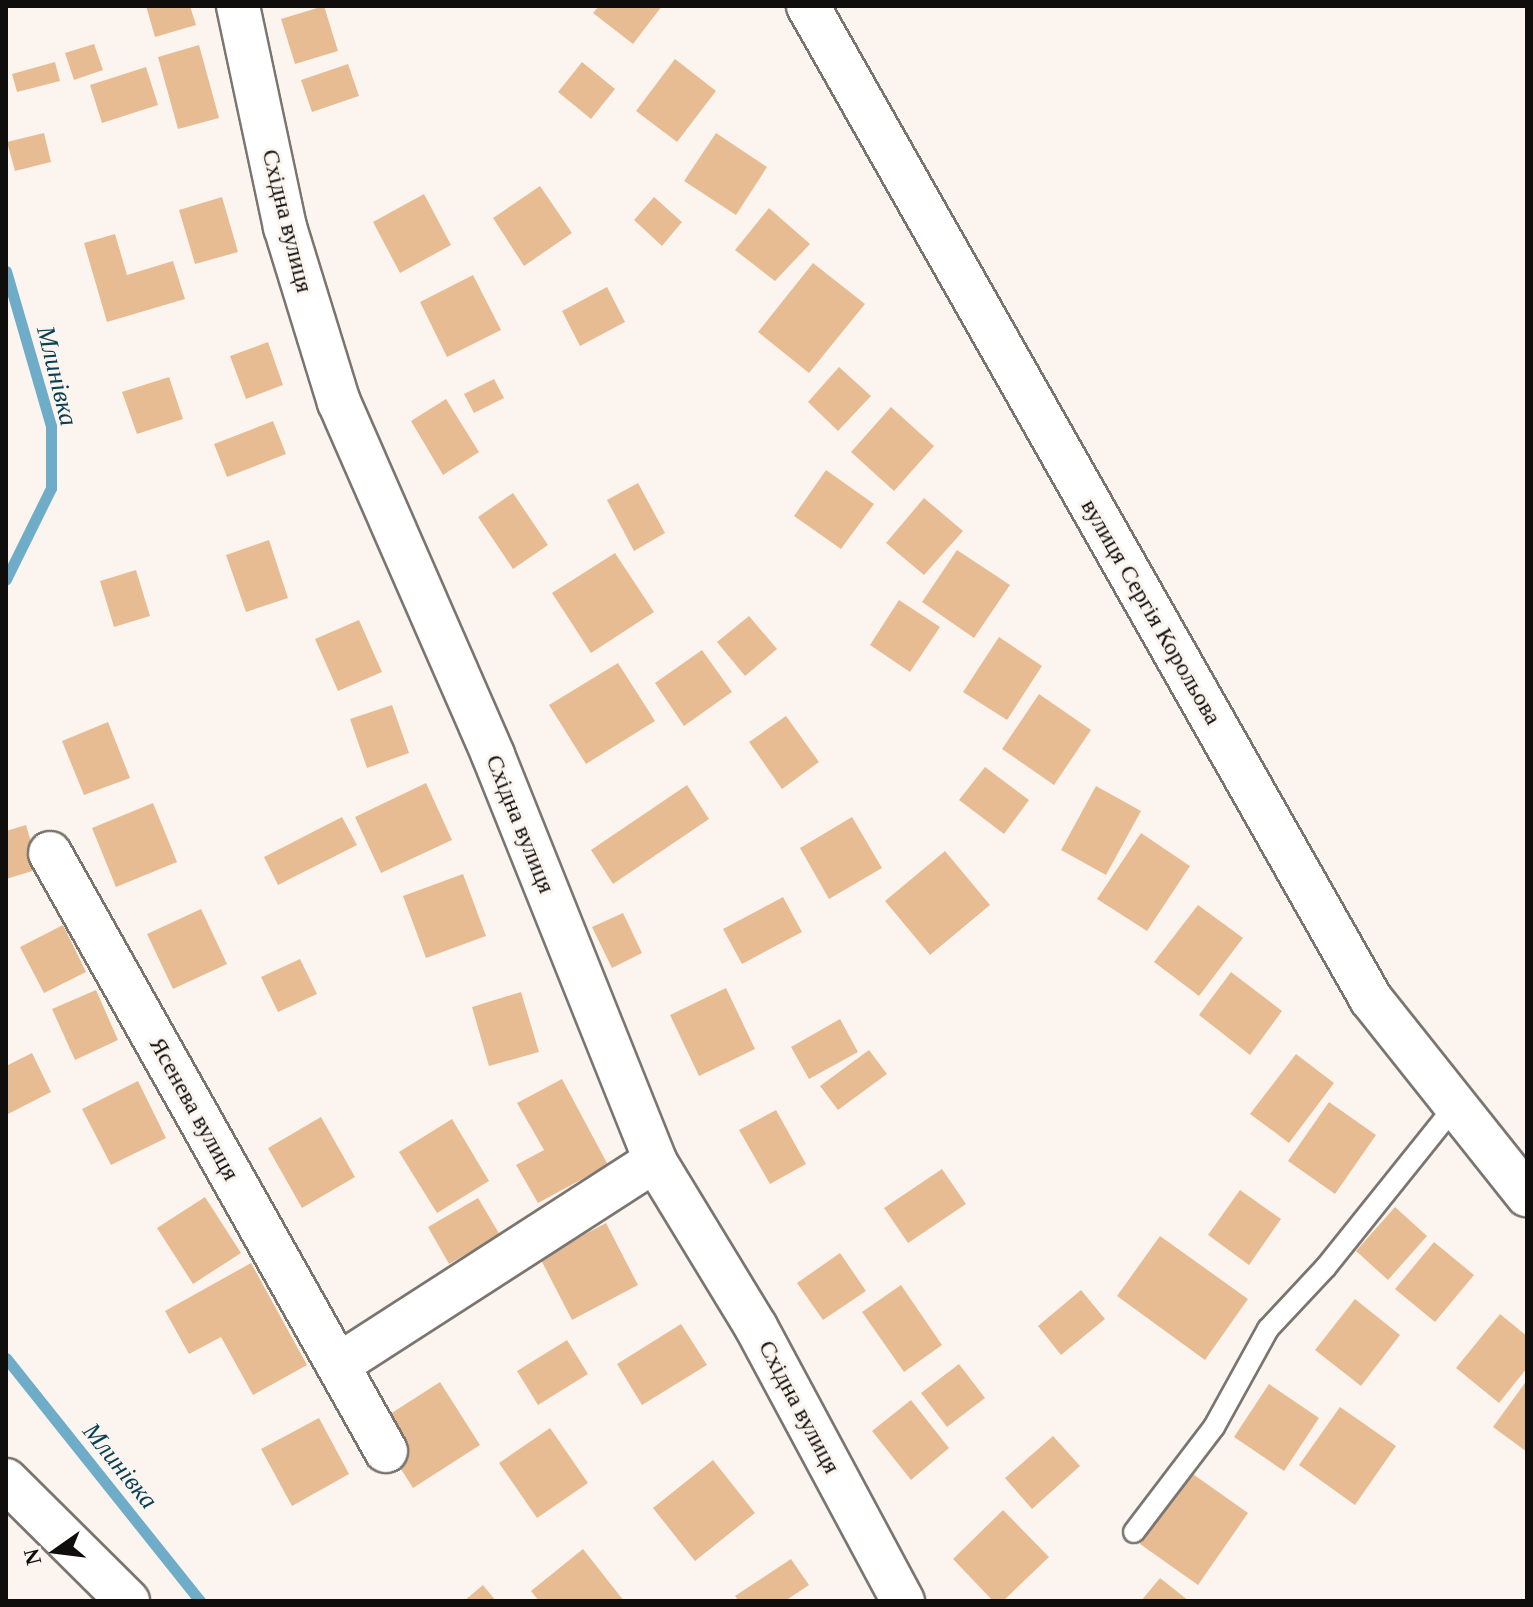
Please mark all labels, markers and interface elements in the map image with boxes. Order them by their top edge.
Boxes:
street label: Східна вулиця [255,146,319,296]
water label: Млинівка [30,323,84,429]
street label: вулиця Сергія Корольова [1075,494,1227,730]
street label: Східна вулиця [479,751,561,897]
street label: Ясенева вулиця [143,1033,245,1185]
street label: Східна вулиця [752,1336,846,1478]
water label: Млинівка [76,1417,164,1515]
north arrow [16,1511,96,1591]
text: N [18,1546,46,1568]

